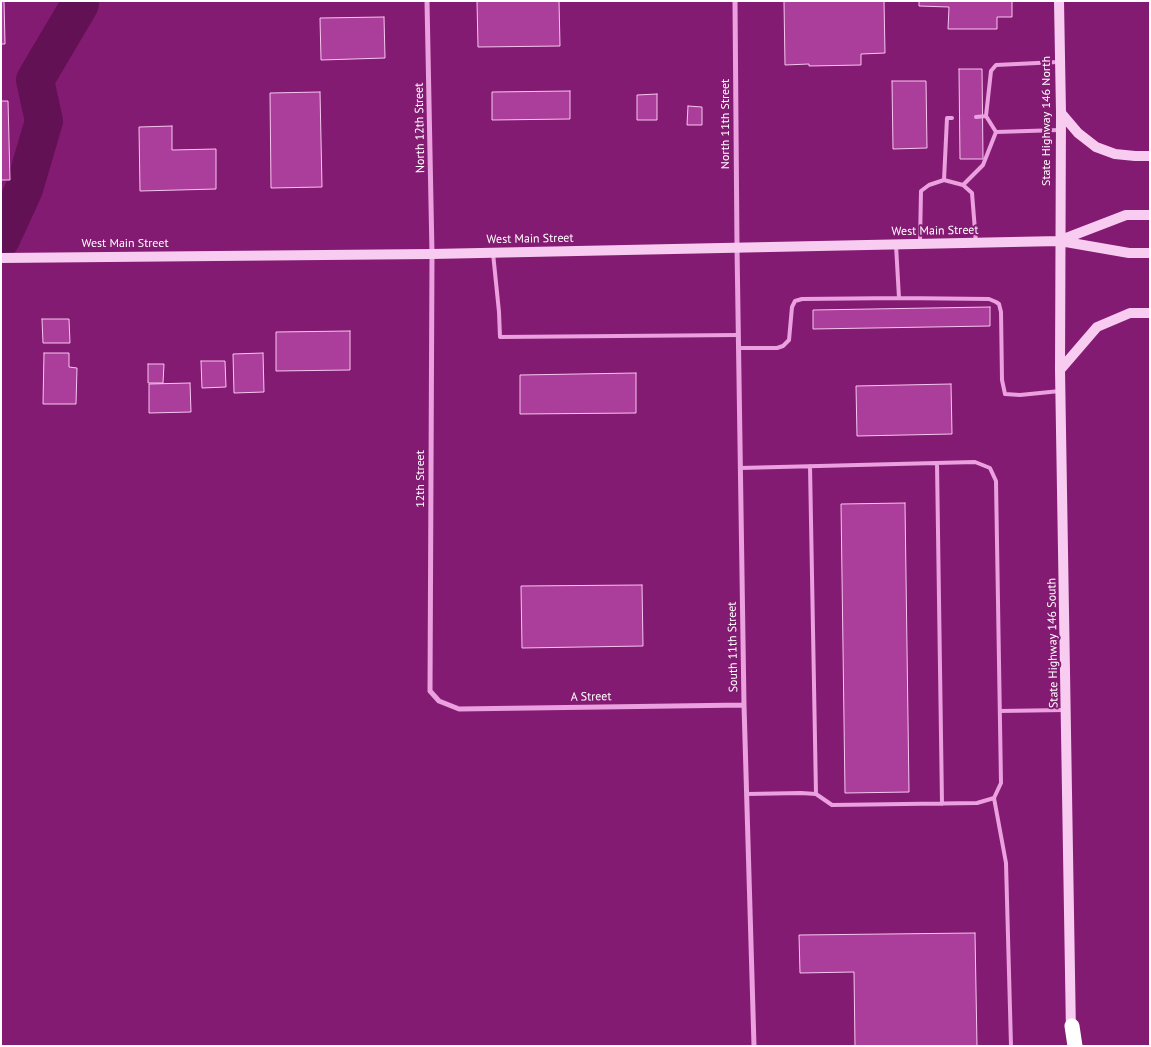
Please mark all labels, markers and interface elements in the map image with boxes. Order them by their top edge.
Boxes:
street label: State Highway 146 North [1040,56,1054,186]
street label: North 11th Street [719,79,733,169]
street label: North 12th Street [412,83,428,173]
street label: West Main Street [891,223,979,239]
street label: West Main Street [486,231,574,247]
street label: West Main Street [82,237,168,251]
street label: 12th Street [414,450,428,508]
street label: State Highway 146 South [1045,578,1061,708]
street label: South 11th Street [725,602,741,692]
street label: A Street [570,689,612,705]

